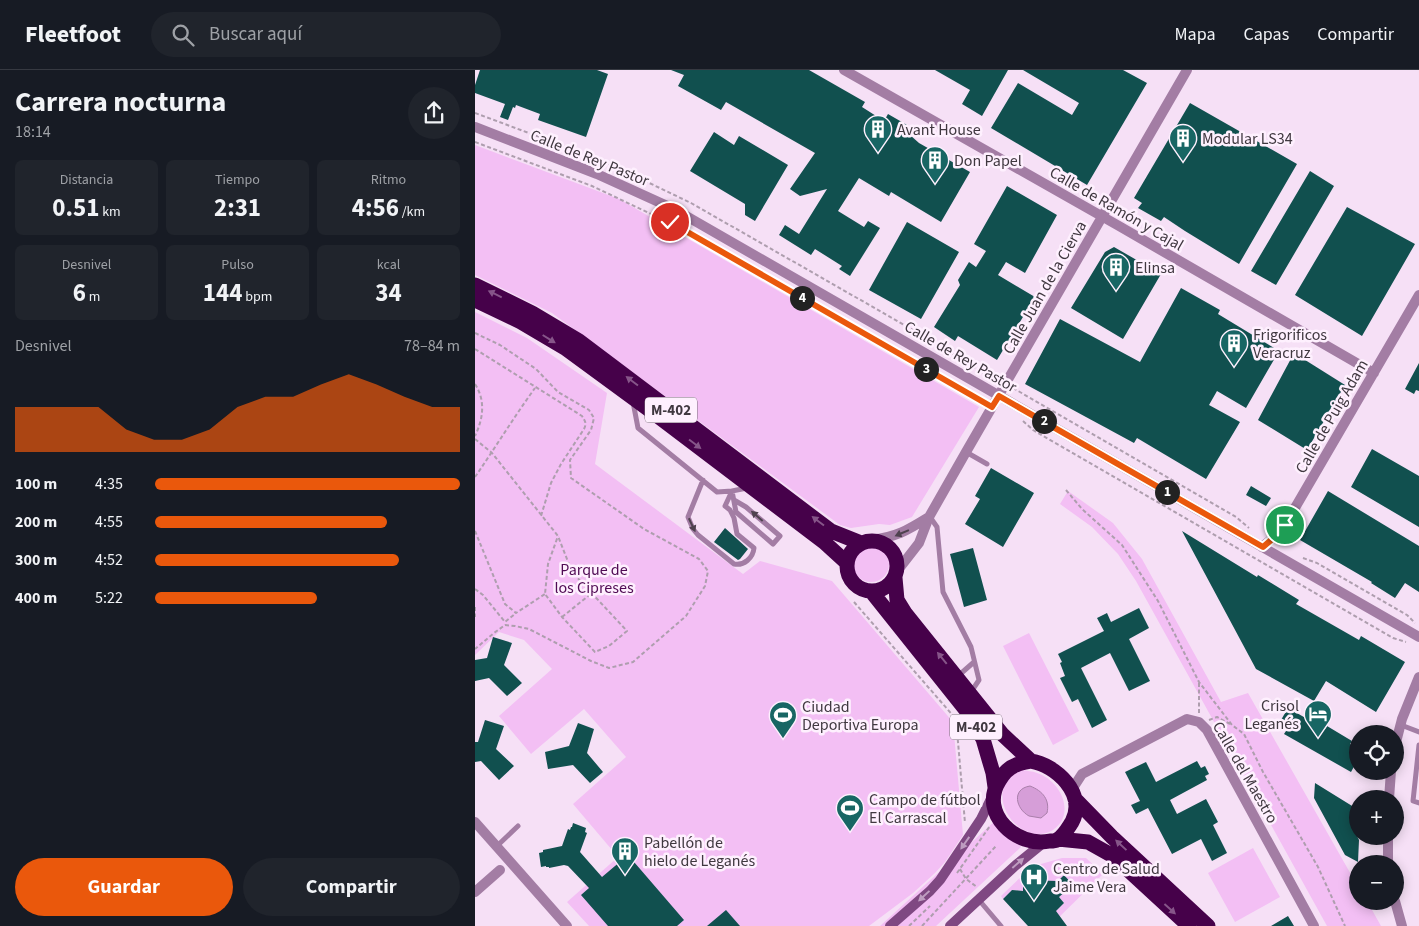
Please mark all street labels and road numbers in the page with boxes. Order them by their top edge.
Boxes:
street label: Calle de Rey Pastor [527,124,653,192]
street label: Calle de Ramón y Cajal [1045,161,1188,256]
street label: Calle Juan de la Cierva [998,217,1092,358]
street label: Calle de Rey Pastor [900,316,1021,398]
street label: Calle de Puig Adam [1290,355,1373,478]
road number: M-402 [645,398,697,422]
road number: M-402 [950,714,1002,740]
street label: Calle del Maestro [1207,718,1283,827]

